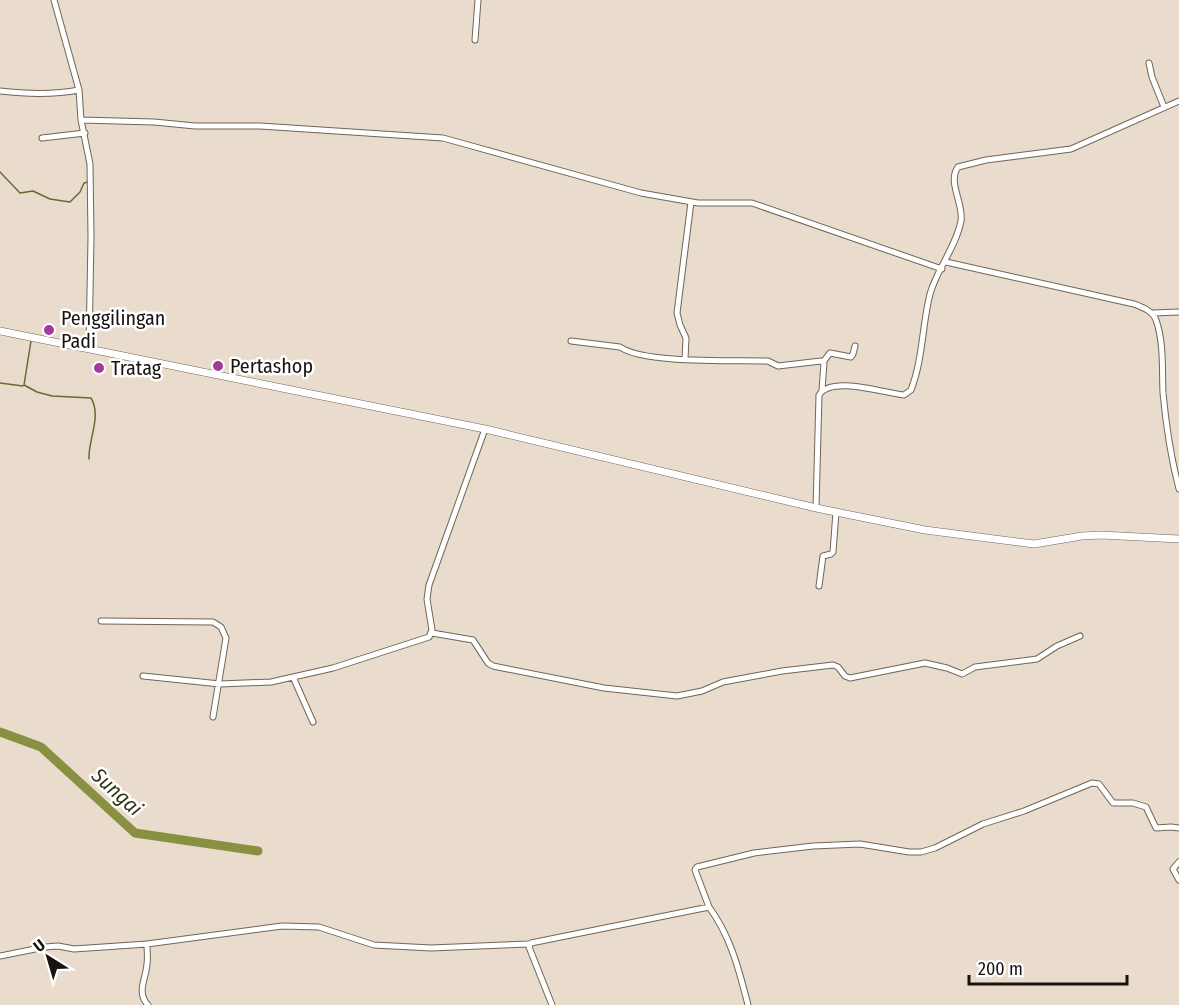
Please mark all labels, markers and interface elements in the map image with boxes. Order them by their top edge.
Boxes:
place label: Penggilingan Padi [61,306,165,353]
marker: Penggilingan Padi [42,323,56,337]
place label: Pertashop [230,354,313,378]
place label: Tratag [111,356,162,380]
marker: Pertashop [211,359,225,373]
marker: Tratag [92,361,106,375]
water label: Sungai [86,762,148,822]
north arrow [18,927,78,987]
text: U [30,935,49,956]
scale bar [969,948,1126,986]
text: 200 m [978,958,1023,980]

